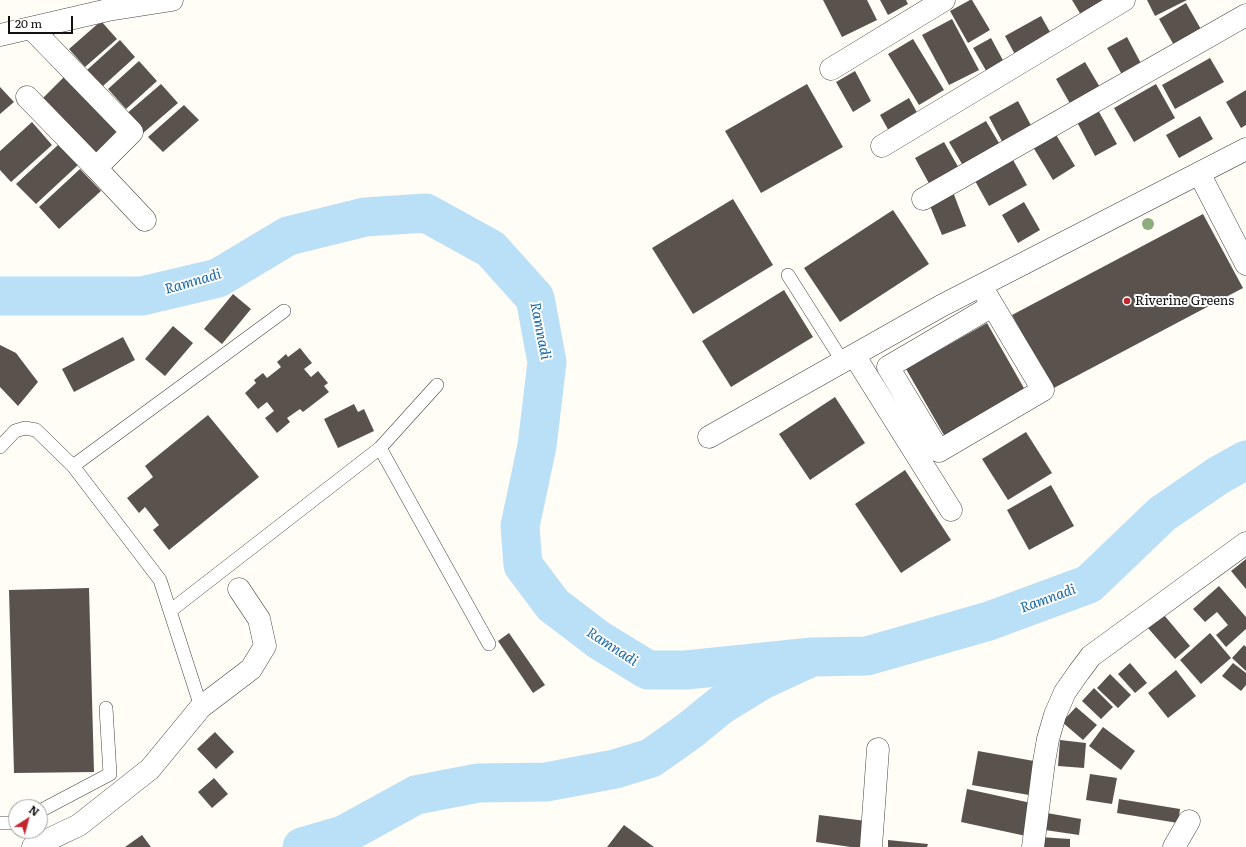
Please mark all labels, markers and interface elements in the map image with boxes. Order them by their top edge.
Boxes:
scale bar [10,8,75,34]
text: 20 m [15,14,42,32]
water label: Ramnadi [163,266,223,298]
place label: Riverine Greens [1135,293,1234,309]
marker: Riverine Greens [1122,296,1132,306]
water label: Ramnadi [526,301,554,361]
water label: Ramnadi [1018,581,1078,617]
water label: Ramnadi [583,624,641,670]
north arrow [8,799,48,839]
text: N [26,801,43,819]

